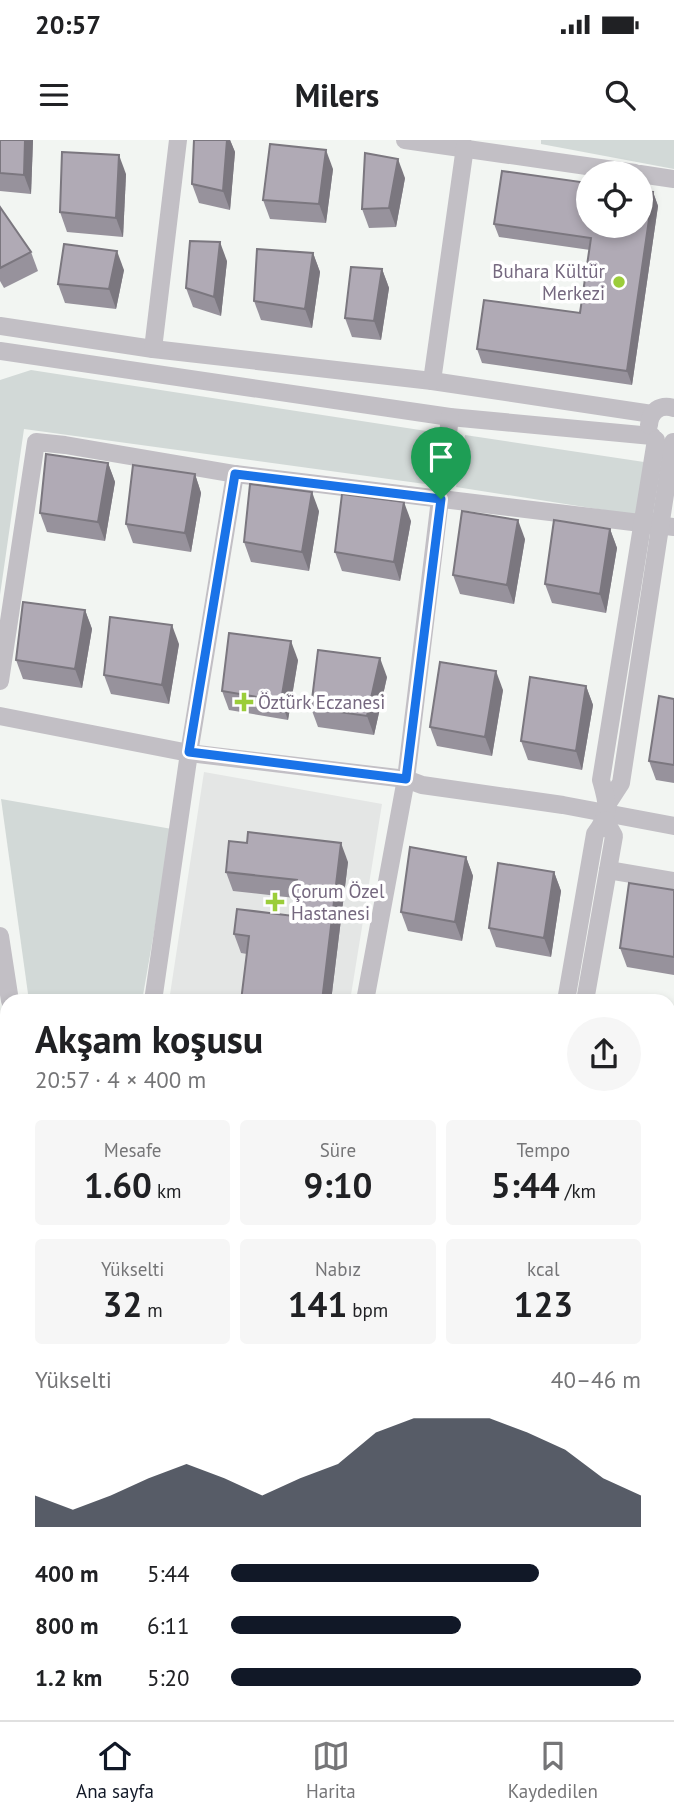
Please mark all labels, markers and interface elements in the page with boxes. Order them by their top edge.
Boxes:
text: 20:57 [35,8,101,41]
text: Milers [295,74,379,116]
icon: menu [35,76,73,114]
icon: search [601,76,639,114]
map controls [576,161,653,238]
button: locate [576,161,653,238]
place label: Buhara Kültür Merkezi [492,259,606,305]
marker: Buhara Kültür Merkezi [611,274,627,290]
pin [411,427,471,499]
icon: arrive [422,438,460,476]
place label: Öztürk Eczanesi [258,690,385,714]
marker: Öztürk Eczanesi [236,694,252,710]
place label: Çorum Özel Hastanesi [291,879,385,925]
marker: Çorum Özel Hastanesi [265,892,285,912]
text: Akşam koşusu [35,1014,263,1063]
button: share [567,1017,641,1091]
text: 20:57 · 4 × 400 m [35,1065,206,1094]
text: Mesafe [104,1138,161,1162]
text: Süre [320,1138,356,1162]
text: Tempo [516,1138,570,1162]
text: 1.60 [84,1162,152,1208]
text: 9:10 [304,1162,372,1208]
text: 5:44 [491,1162,560,1208]
text: km [152,1179,182,1203]
text: /km [560,1179,596,1203]
text: Yükselti [101,1257,164,1281]
text: Nabız [315,1257,361,1281]
text: kcal [527,1257,560,1281]
text: 32 [103,1281,142,1327]
text: 141 [288,1281,347,1327]
text: 123 [514,1281,573,1327]
text: m [142,1298,163,1322]
text: bpm [347,1298,388,1322]
text: Yükselti [35,1365,112,1394]
text: 40–46 m [551,1365,641,1394]
text: 400 m [35,1559,98,1588]
text: 5:44 [147,1559,190,1588]
text: 800 m [35,1611,98,1640]
text: 6:11 [147,1611,190,1640]
text: 1.2 km [35,1663,102,1692]
text: 5:20 [147,1663,190,1692]
tab: Ana sayfa [76,1737,154,1803]
tab: Harita [306,1737,356,1803]
tab: Kaydedilen [508,1737,598,1803]

